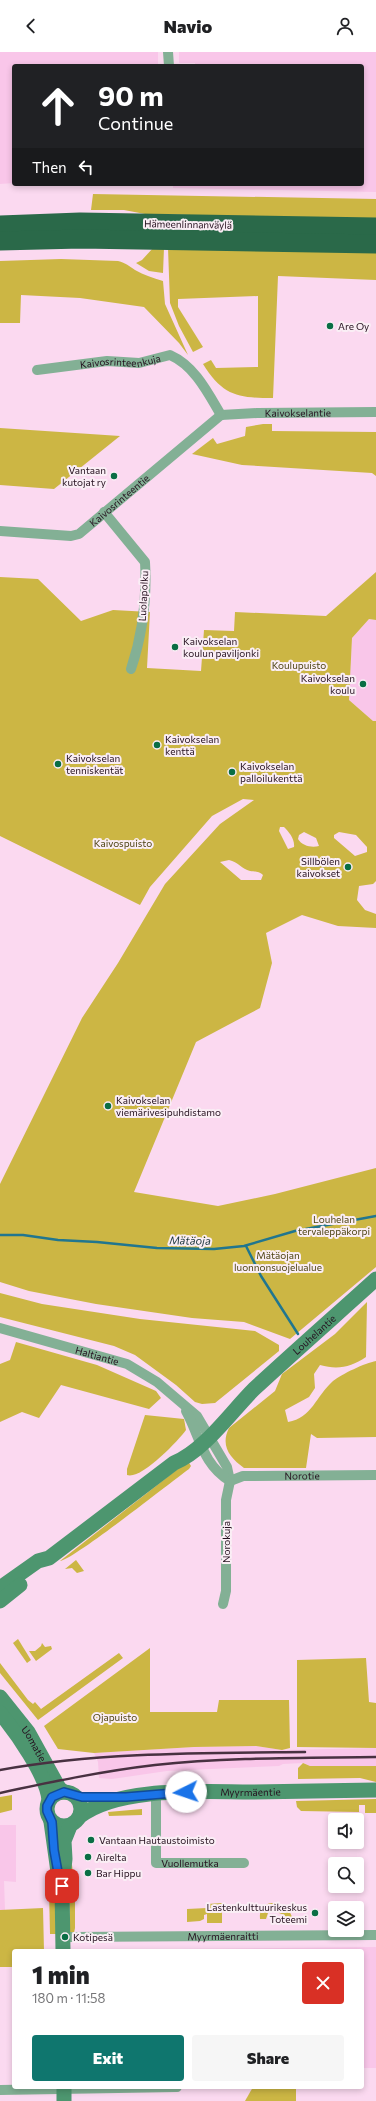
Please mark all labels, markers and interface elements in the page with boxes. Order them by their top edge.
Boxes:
icon: back [20,15,42,37]
text: Navio [164,15,212,37]
icon: person [334,15,356,37]
text: 90 m [98,78,164,112]
icon: ahead [32,80,84,132]
text: Continue [98,112,173,134]
icon: left [75,156,97,178]
text: Then [32,158,67,176]
street label: Hämeenlinnanväylä [144,217,232,231]
place label: Are Oy [338,320,369,332]
marker: Are Oy [325,321,335,331]
street label: Kaivosrinteenkuja [79,352,162,370]
street label: Kaivokselantie [265,406,331,419]
place label: Vantaan kutojat ry [62,464,106,488]
marker: Vantaan kutojat ry [109,471,119,481]
street label: Kaivosrinteentie [87,472,152,529]
street label: Luolapolku [136,570,150,622]
place label: Kaivokselan koulun paviljonki [183,635,259,659]
marker: Kaivokselan koulun paviljonki [170,642,180,652]
park label: Koulupuisto [272,659,326,671]
place label: Kaivokselan koulu [301,672,355,696]
marker: Kaivokselan koulu [358,679,368,689]
place label: Kaivokselan kenttä [165,733,219,757]
marker: Kaivokselan kenttä [152,740,162,750]
place label: Kaivokselan tenniskentät [66,752,123,776]
marker: Kaivokselan tenniskentät [53,759,63,769]
place label: Kaivokselan palloilukenttä [240,760,302,784]
marker: Kaivokselan palloilukenttä [227,767,237,777]
park label: Kaivospuisto [94,837,152,849]
place label: Sillbölen kaivokset [297,855,340,879]
marker: Sillbölen kaivokset [343,862,353,872]
place label: Kaivokselan viemärivesipuhdistamo [116,1094,221,1118]
marker: Kaivokselan viemärivesipuhdistamo [103,1101,113,1111]
park label: Louhelan tervaleppäkorpi [298,1213,370,1237]
water label: Mätäoja [169,1233,211,1247]
park label: Mätäojan luonnonsuojelualue [234,1249,322,1273]
street label: Louhelantie [290,1312,338,1357]
street label: Haltiantie [74,1344,120,1367]
street label: Norotie [284,1469,320,1482]
street label: Norokuja [220,1521,232,1563]
park label: Ojapuisto [93,1711,137,1723]
street label: Uomatie [19,1723,49,1764]
position arrow [165,1771,207,1813]
street label: Myyrmäentie [220,1785,281,1798]
map controls [328,1813,364,1937]
button: sound [328,1813,364,1849]
place label: Vantaan Hautaustoimisto [99,1834,215,1846]
marker: Vantaan Hautaustoimisto [86,1835,96,1845]
place label: Airelta [96,1851,126,1863]
marker: Airelta [83,1852,93,1862]
street label: Vuollemutka [161,1857,219,1869]
button: search [328,1857,364,1893]
place label: Bar Hippu [96,1867,141,1879]
marker: Bar Hippu [83,1868,93,1878]
pin [45,1869,79,1903]
icon: arrive [51,1875,73,1897]
place label: Lastenkulttuurikeskus Toteemi [206,1901,307,1925]
button: layers [328,1901,364,1937]
marker: Lastenkulttuurikeskus Toteemi [310,1908,320,1918]
street label: Myyrmäenraitti [187,1930,259,1942]
place label: Kotipesä [73,1931,113,1943]
marker: Kotipesä [60,1932,70,1942]
text: 1 min [32,1960,90,1989]
button: close [302,1962,344,2004]
text: 180 m · 11:58 [32,1990,105,2006]
button: Exit [32,2035,184,2081]
button: Share [192,2035,344,2081]

